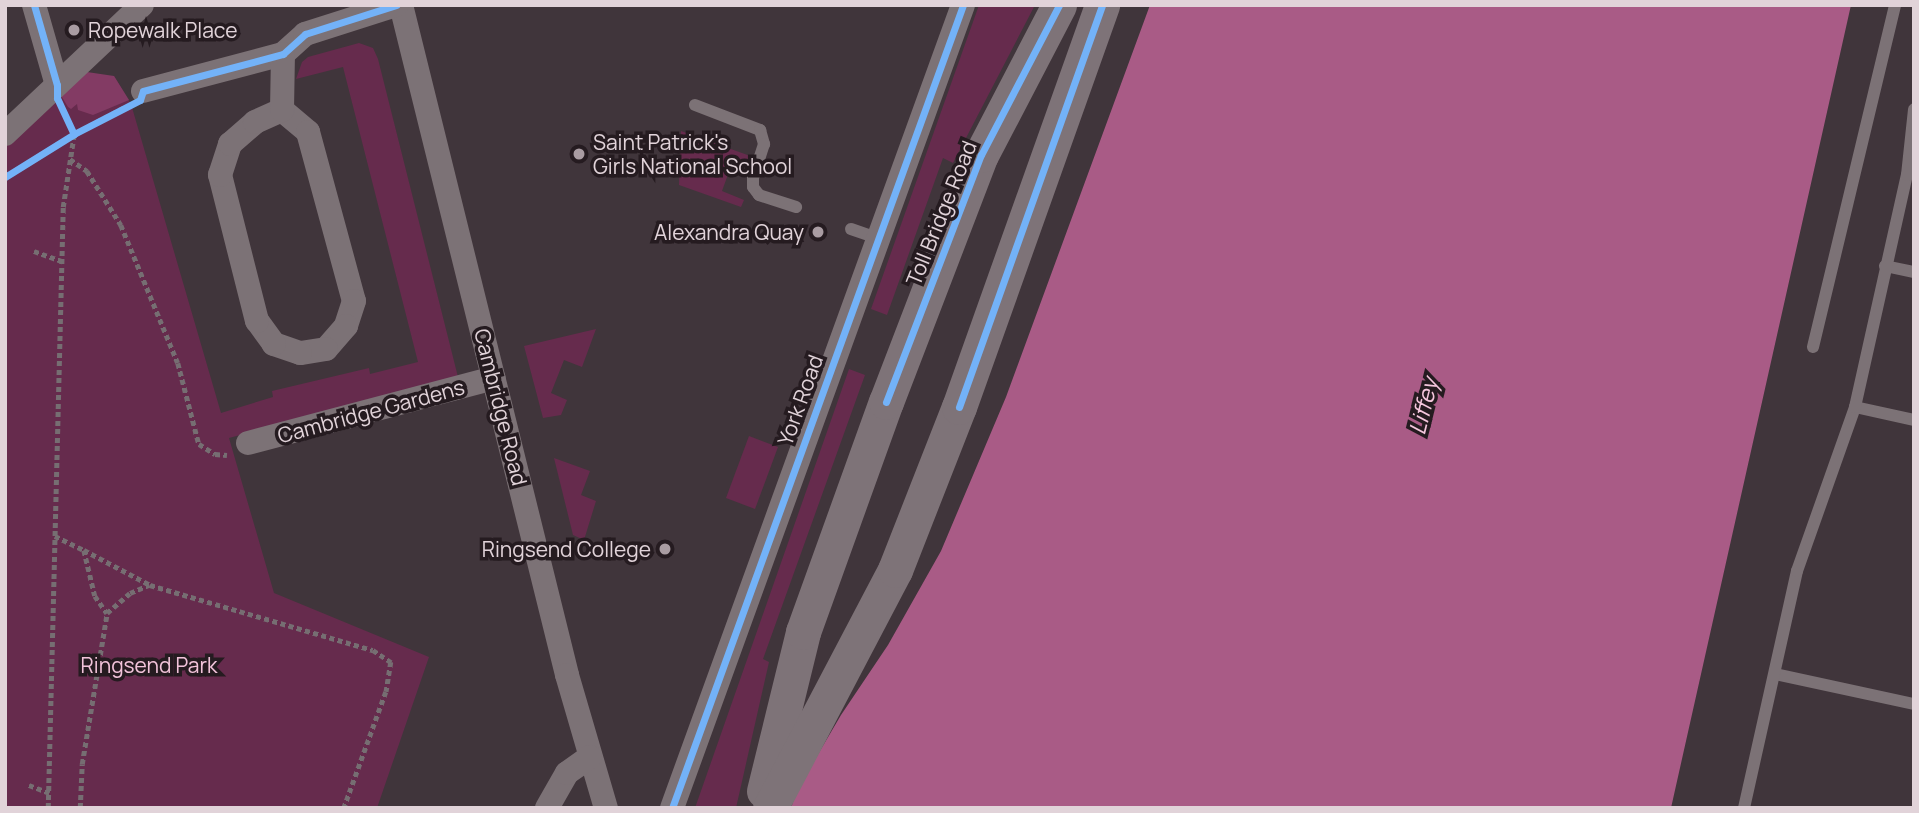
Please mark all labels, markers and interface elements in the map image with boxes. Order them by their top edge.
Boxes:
place label: Ropewalk Place [88,17,237,43]
marker: Ropewalk Place [66,22,82,38]
place label: Saint Patrick's Girls National School [593,129,792,179]
street label: Toll Bridge Road [901,137,981,289]
marker: Saint Patrick's Girls National School [571,146,587,162]
place label: Alexandra Quay [654,219,804,245]
marker: Alexandra Quay [810,224,826,240]
street label: Cambridge Road [469,326,533,488]
street label: York Road [772,351,828,449]
street label: Cambridge Gardens [275,374,467,448]
water label: Liffey [1403,375,1443,437]
place label: Ringsend College [482,536,651,562]
marker: Ringsend College [657,541,673,557]
park label: Ringsend Park [81,652,217,678]

